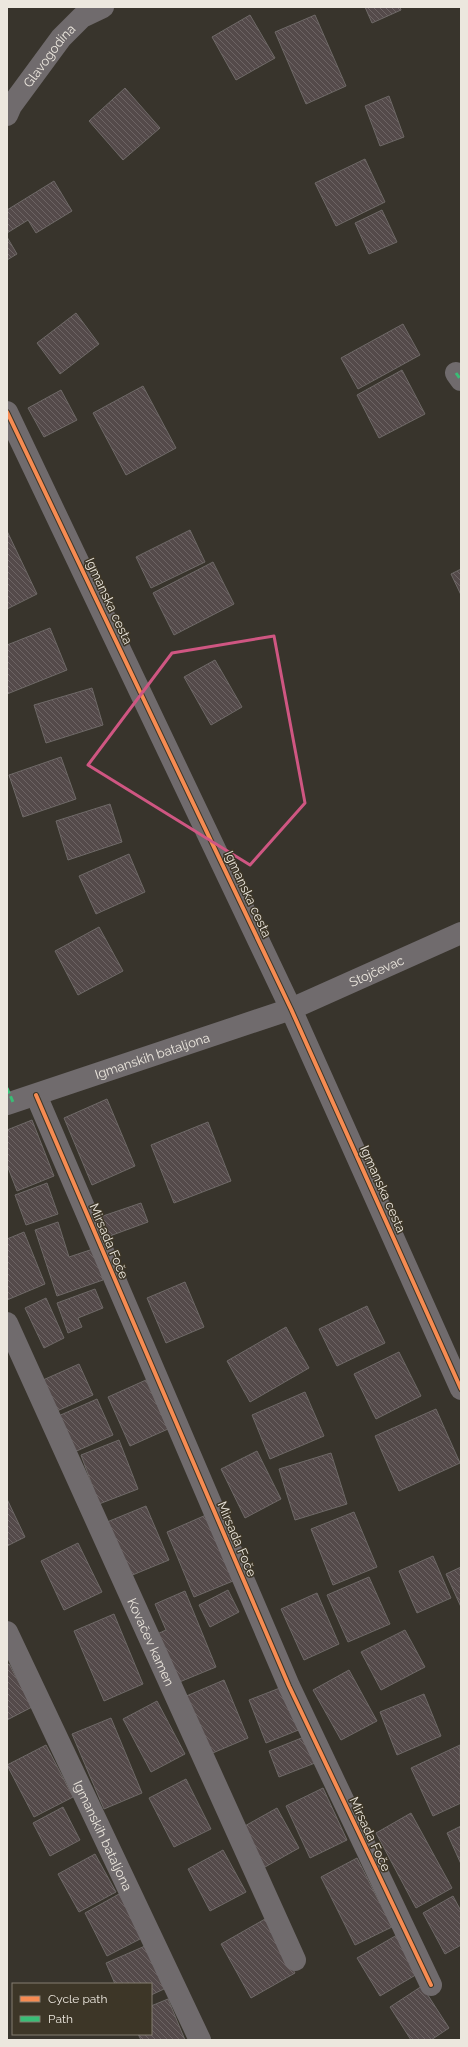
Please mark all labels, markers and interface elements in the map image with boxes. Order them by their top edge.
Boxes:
street label: Glavogodina [20,21,78,90]
street label: Igmanska cesta [82,555,136,647]
street label: Igmanska cesta [221,848,275,940]
street label: Stojčevac [347,952,406,990]
street label: Igmanskih bataljona [93,1029,211,1082]
street label: Igmanska cesta [357,1143,409,1235]
street label: Mirsada Foče [86,1201,132,1281]
street label: Mirsada Foče [214,1499,260,1579]
street label: Kovačev kamen [125,1596,178,1688]
street label: Igmanskih bataljona [71,1778,136,1893]
street label: Mirsada Foče [346,1794,394,1874]
legend [12,1983,152,2035]
text: Cycle path [48,1992,107,2006]
text: Path [48,2012,73,2026]

